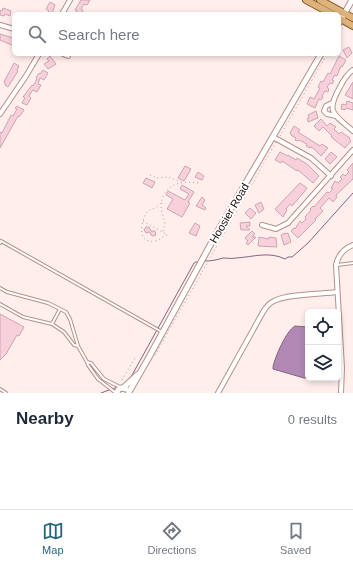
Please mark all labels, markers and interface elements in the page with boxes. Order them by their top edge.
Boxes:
search box [12,12,341,56]
icon: search [26,23,48,45]
text: Search here [58,26,140,43]
street label: Hoosier Road [207,181,251,245]
map controls [305,309,341,381]
button: locate [305,309,341,345]
button: layers [305,345,341,381]
text: Nearby [16,409,74,428]
text: 0 results [288,412,337,427]
tab: Map [42,520,64,556]
tab: Directions [147,520,196,556]
tab: Saved [280,520,311,556]

